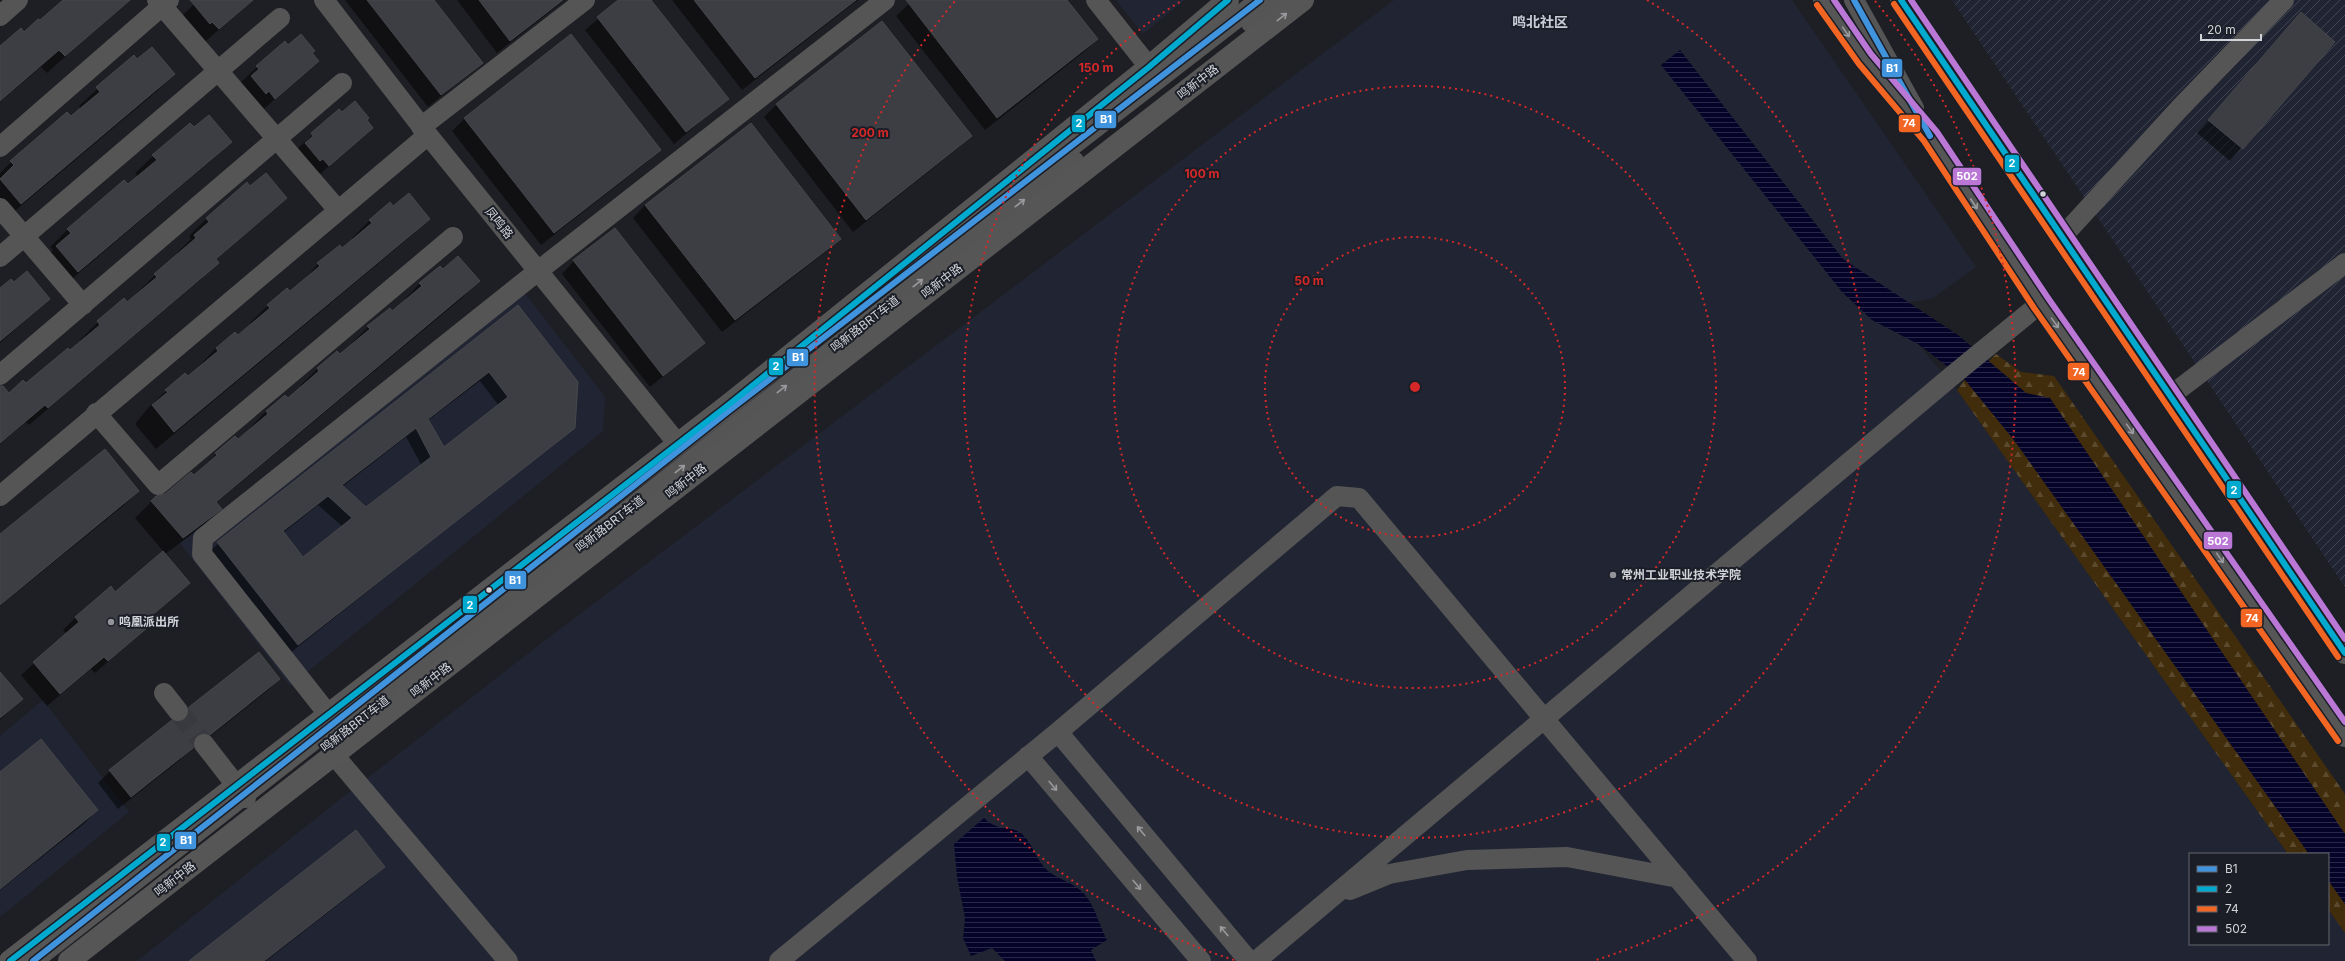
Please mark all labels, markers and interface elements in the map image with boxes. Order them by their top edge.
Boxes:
one-way arrow [1277,12,1288,21]
district label: 鸣北社区 [1512,13,1568,30]
scale bar [2201,16,2261,42]
text: 20 m [2207,22,2236,37]
one-way arrow [1842,26,1850,37]
line badge: B1 [1881,58,1903,78]
text: 150 m [1079,60,1113,75]
street label: 鸣新中路 [1174,61,1221,102]
text: B1 [1886,61,1898,75]
line badge: B1 [1094,110,1117,129]
text: B1 [1100,112,1112,126]
line badge: 2 [1071,114,1086,133]
line badge: 74 [1898,114,1921,133]
text: 2 [1076,116,1083,130]
text: 74 [1902,116,1916,130]
text: 200 m [851,125,889,140]
line badge: 2 [2004,154,2020,173]
text: 2 [2009,156,2016,170]
text: 100 m [1184,166,1220,181]
line badge: 502 [1952,167,1982,186]
text: 502 [1956,169,1978,183]
unlabelled marker [2038,189,2048,199]
one-way arrow [1970,198,1978,209]
one-way arrow [1015,199,1026,208]
street label: 凤鸣路 [482,204,517,241]
street label: 鸣新中路 [918,260,965,301]
text: 50 m [1294,273,1324,288]
one-way arrow [912,279,923,288]
street label: 鸣新路BRT车道 [827,292,902,355]
one-way arrow [2051,317,2059,328]
line badge: B1 [786,348,809,367]
text: B1 [792,350,804,364]
line badge: 2 [768,357,784,376]
text: 2 [773,359,780,373]
line badge: 74 [2067,362,2090,381]
text: 74 [2072,365,2086,379]
centre of rings [1408,380,1422,394]
one-way arrow [776,385,787,394]
one-way arrow [2125,424,2134,435]
street label: 鸣新中路 [662,460,709,501]
one-way arrow [674,465,685,474]
line badge: 2 [2226,480,2242,499]
text: 2 [2231,483,2238,497]
street label: 鸣新路BRT车道 [572,492,647,555]
line badge: 502 [2203,531,2233,550]
text: 502 [2207,534,2229,548]
one-way arrow [2216,553,2224,564]
place label: 常州工业职业技术学院 [1621,567,1741,582]
line badge: B1 [504,570,527,590]
marker: 常州工业职业技术学院 [1608,570,1618,580]
text: B1 [509,573,521,587]
unlabelled marker [484,585,494,595]
line badge: 2 [462,595,478,614]
text: 2 [467,598,474,612]
line badge: 74 [2240,608,2263,628]
text: 74 [2245,611,2259,625]
place label: 鸣凰派出所 [119,614,179,629]
marker: 鸣凰派出所 [106,617,116,627]
street label: 鸣新中路 [407,659,454,700]
street label: 鸣新路BRT车道 [317,692,392,755]
one-way arrow [1049,780,1058,791]
one-way arrow [1136,826,1145,836]
line badge: B1 [174,831,197,850]
line badge: 2 [156,833,171,852]
text: B1 [180,833,192,847]
text: 2 [160,835,167,849]
legend [2189,853,2329,945]
street label: 鸣新中路 [151,858,198,899]
text: B1 [2225,861,2238,876]
one-way arrow [1132,880,1141,890]
text: 2 [2225,881,2232,896]
text: 74 [2225,901,2239,916]
text: 502 [2225,921,2247,936]
one-way arrow [1219,926,1228,936]

